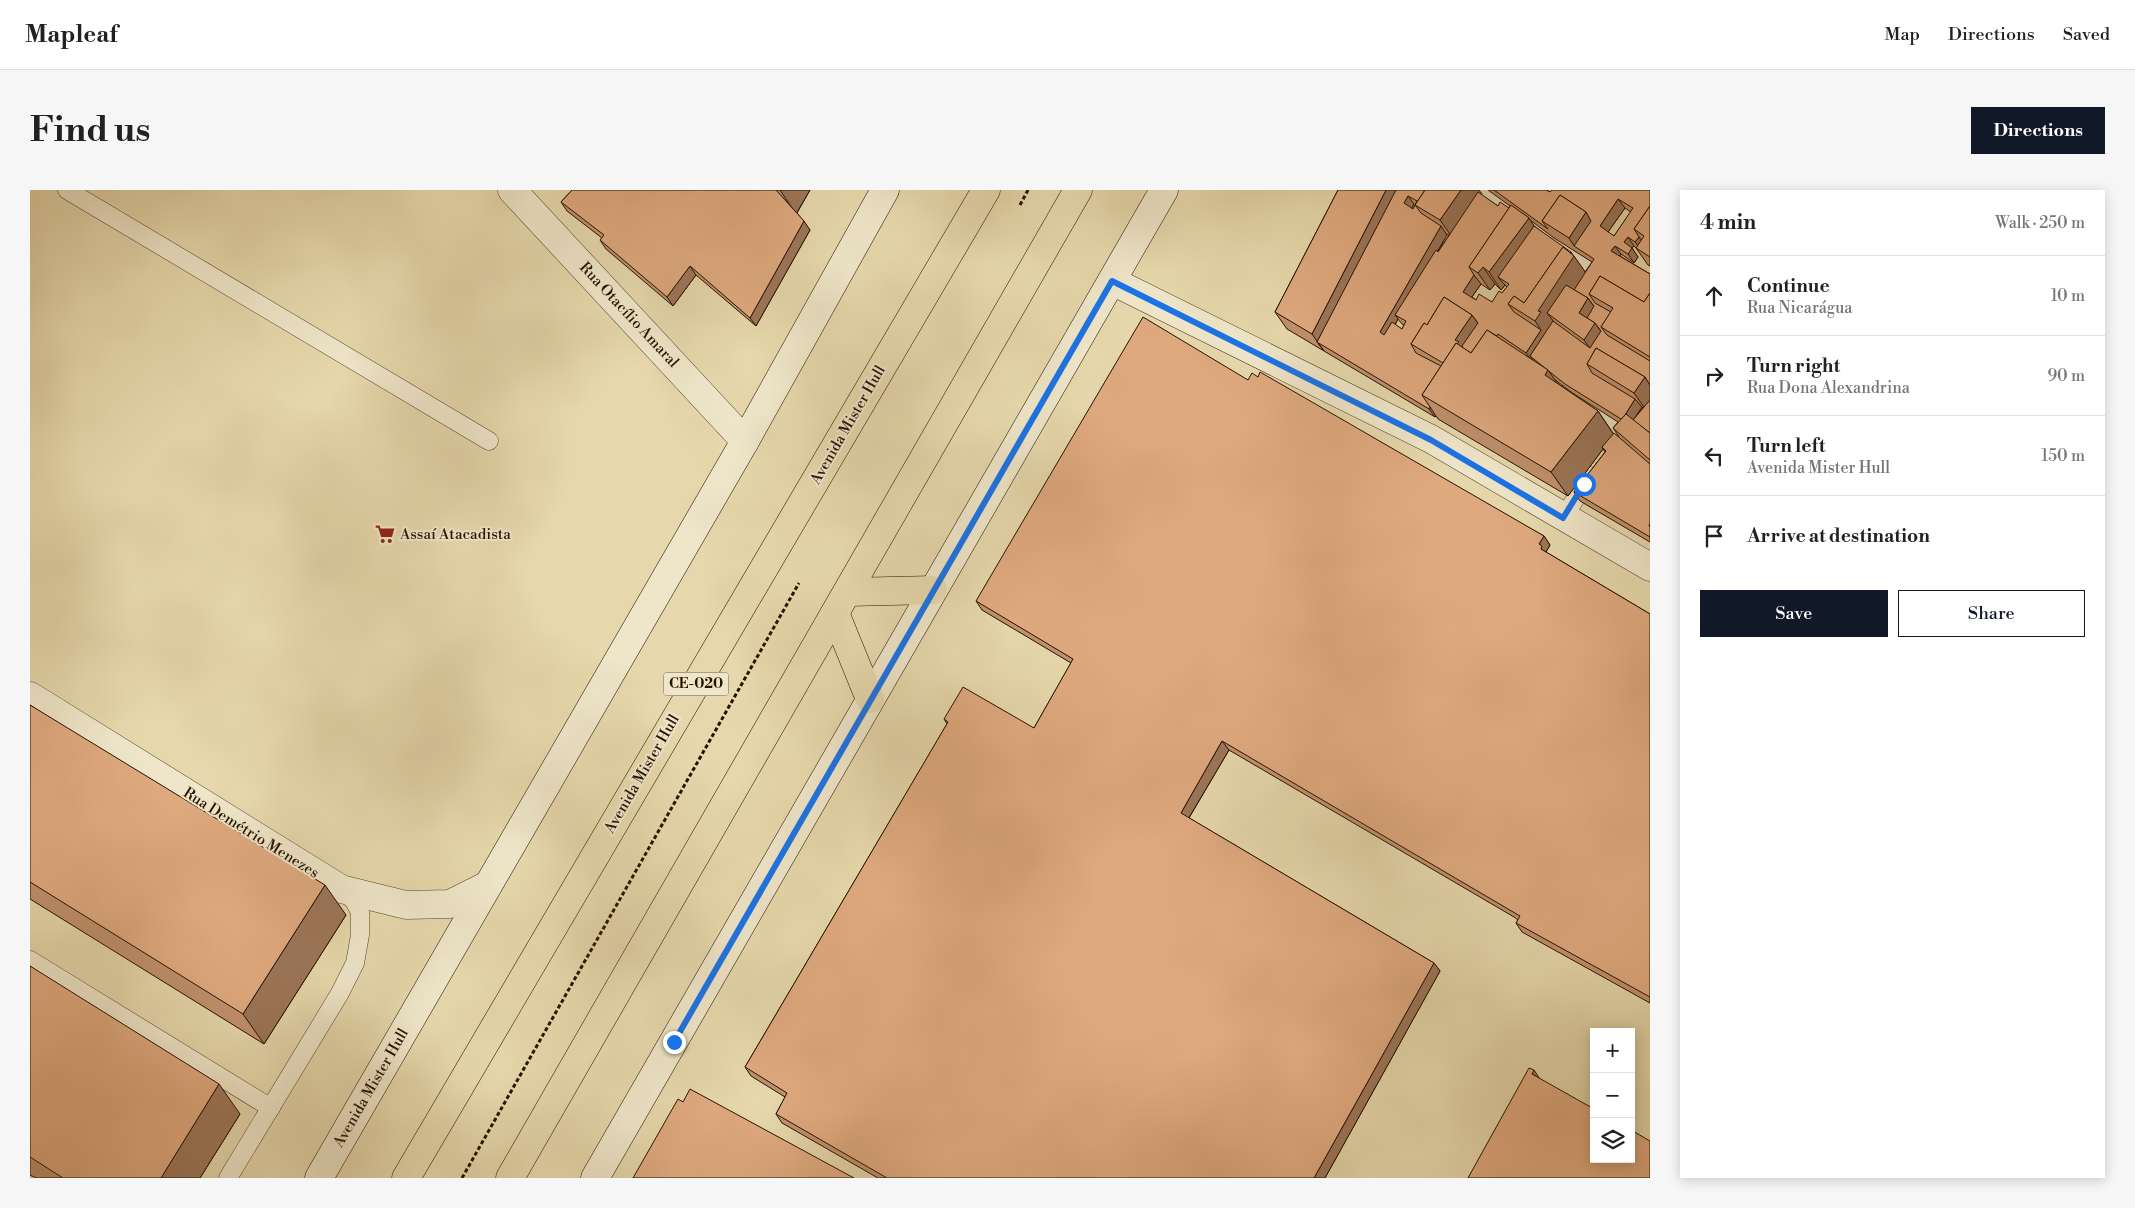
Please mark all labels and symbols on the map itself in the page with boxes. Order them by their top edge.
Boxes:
street label: Rua Otacílio Amaral [575,258,683,372]
street label: Avenida Mister Hull [806,362,890,489]
route start [1573,473,1596,496]
supermarket icon: Assaí Atacadista [374,523,396,545]
place label: Assaí Atacadista [399,525,511,544]
road number: CE-020 [664,672,728,696]
street label: Avenida Mister Hull [600,711,684,838]
street label: Rua Demétrio Menezes [179,783,323,883]
street label: Avenida Mister Hull [329,1025,413,1152]
route end [663,1031,686,1054]

